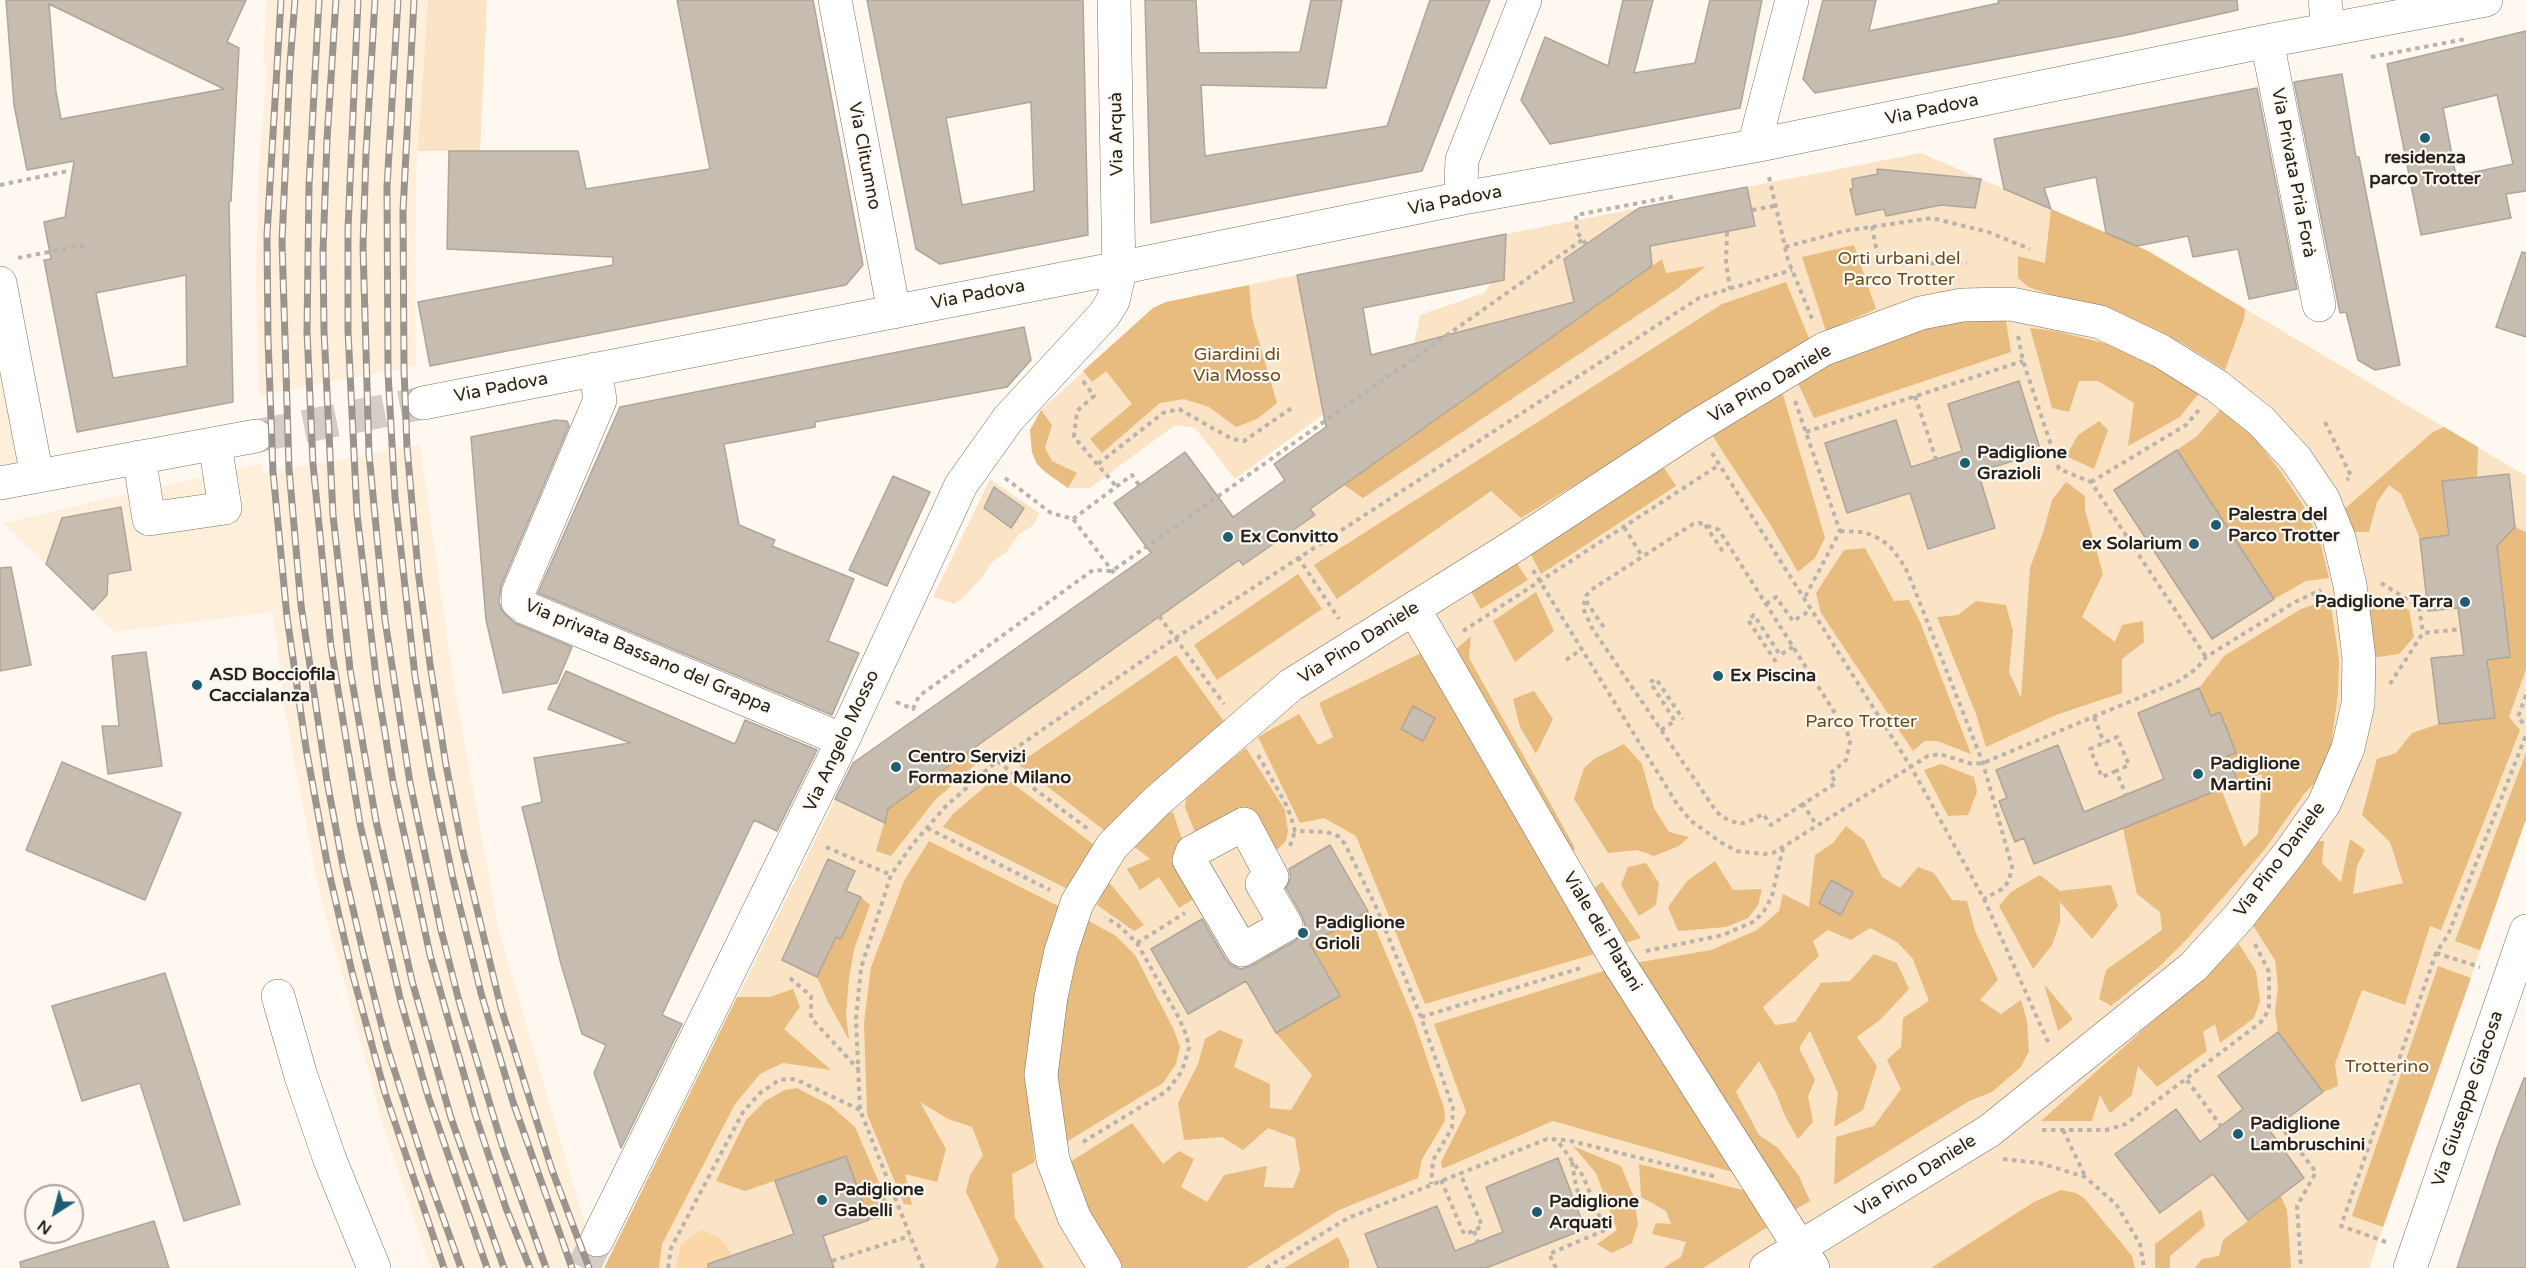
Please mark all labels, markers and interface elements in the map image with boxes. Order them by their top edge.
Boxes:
street label: Via Privata Pria Forà [2266,86,2320,260]
street label: Via Padova [1883,90,1981,130]
street label: Via Arquà [1105,92,1129,176]
street label: Via Clitumno [843,100,885,212]
marker: residenza parco Trotter [2418,131,2432,145]
place label: residenza parco Trotter [2369,147,2481,190]
street label: Via Padova [1406,181,1504,221]
park label: Orti urbani del Parco Trotter [1838,248,1960,290]
street label: Via Padova [929,275,1027,315]
street label: Via Pino Daniele [1705,340,1835,428]
park label: Giardini di Via Mosso [1193,344,1281,386]
street label: Via Padova [452,368,550,408]
place label: Padiglione Grazioli [1977,442,2067,484]
marker: Padiglione Grazioli [1958,456,1972,470]
place label: Palestra del Parco Trotter [2228,504,2340,546]
marker: Palestra del Parco Trotter [2209,518,2223,532]
place label: Ex Convitto [1240,526,1338,548]
marker: Ex Convitto [1221,530,1235,544]
place label: ex Solarium [2082,533,2182,555]
marker: ex Solarium [2187,537,2201,551]
place label: Padiglione Tarra [2315,591,2453,613]
street label: Via privata Bassano del Grappa [521,595,775,719]
marker: Padiglione Tarra [2458,595,2472,609]
street label: Via Pino Daniele [1295,597,1423,689]
place label: ASD Bocciofila Caccialanza [209,664,336,706]
place label: Ex Piscina [1730,665,1816,687]
street label: Via Angelo Mosso [800,667,884,815]
marker: Ex Piscina [1711,669,1725,683]
marker: ASD Bocciofila Caccialanza [190,678,204,692]
park label: Parco Trotter [1805,711,1917,733]
place label: Centro Servizi Formazione Milano [908,746,1071,789]
place label: Padiglione Martini [2210,753,2300,795]
marker: Centro Servizi Formazione Milano [889,760,903,774]
marker: Padiglione Martini [2191,767,2205,781]
street label: Via Pino Daniele [2230,798,2330,922]
street label: Viale dei Platani [1558,868,1646,996]
place label: Padiglione Grioli [1315,912,1405,954]
marker: Padiglione Grioli [1296,926,1310,940]
street label: Via Giuseppe Giacosa [2428,1008,2508,1190]
park label: Trotterino [2345,1056,2429,1078]
place label: Padiglione Lambruschini [2250,1113,2365,1156]
marker: Padiglione Lambruschini [2231,1127,2245,1141]
street label: Via Pino Daniele [1852,1130,1980,1222]
place label: Padiglione Gabelli [834,1179,924,1222]
north arrow [24,1184,84,1244]
place label: Padiglione Arquati [1549,1191,1639,1234]
marker: Padiglione Gabelli [815,1193,829,1207]
marker: Padiglione Arquati [1530,1205,1544,1219]
text: N [34,1215,56,1239]

